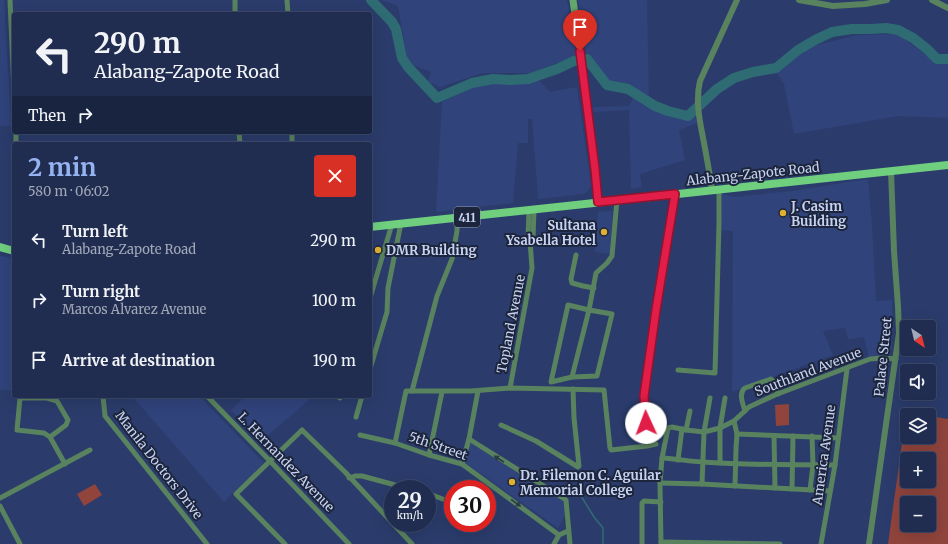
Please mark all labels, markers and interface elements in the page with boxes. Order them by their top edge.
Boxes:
pin [563,10,597,51]
icon: arrive [569,16,591,38]
text: 290 m [94,25,181,61]
icon: left [28,28,80,80]
text: Alabang-Zapote Road [94,60,280,83]
icon: right [74,104,96,126]
text: Then [28,106,66,125]
text: 2 min [28,152,96,183]
button: close [314,155,356,197]
street label: Alabang-Zapote Road [684,159,821,190]
text: 580 m · 06:02 [28,183,110,200]
place label: J. Casim Building [790,198,846,230]
road number: 411 [454,207,480,227]
marker: J. Casim Building [778,208,788,218]
place label: Sultana Ysabella Hotel [505,217,596,249]
text: Turn left [62,222,128,241]
marker: Sultana Ysabella Hotel [599,227,609,237]
icon: left [28,229,50,251]
text: 290 m [310,231,356,250]
text: Alabang-Zapote Road [62,241,196,258]
place label: DMR Building [386,242,477,259]
marker: DMR Building [373,245,383,255]
street label: Topland Avenue [493,273,529,375]
text: Turn right [62,282,140,301]
icon: right [28,289,50,311]
text: 100 m [312,291,356,310]
text: Marcos Alvarez Avenue [62,301,206,318]
street label: Palace Street [870,316,896,398]
north arrow [900,320,936,356]
map controls [900,320,936,532]
street label: Southland Avenue [752,344,864,400]
icon: arrive [28,349,50,371]
text: Arrive at destination [62,351,215,370]
text: 190 m [313,351,356,370]
button: sound [900,364,936,400]
position arrow [625,402,667,444]
street label: America Avenue [808,404,839,507]
street label: Manila Doctors Drive [112,408,207,523]
button: layers [900,408,936,444]
street label: L. Hernandez Avenue [234,409,338,516]
street label: 5th Street [406,428,470,464]
button: + [900,452,936,488]
one-way arrow [493,455,505,462]
place label: Dr. Filemon C. Aguilar Memorial College [520,467,661,499]
marker: Dr. Filemon C. Aguilar Memorial College [507,477,517,487]
speed limit sign: 30 [444,480,496,532]
text: 29 [398,488,422,513]
button: − [900,496,936,532]
one-way arrow [511,499,521,507]
text: km/h [397,509,423,522]

